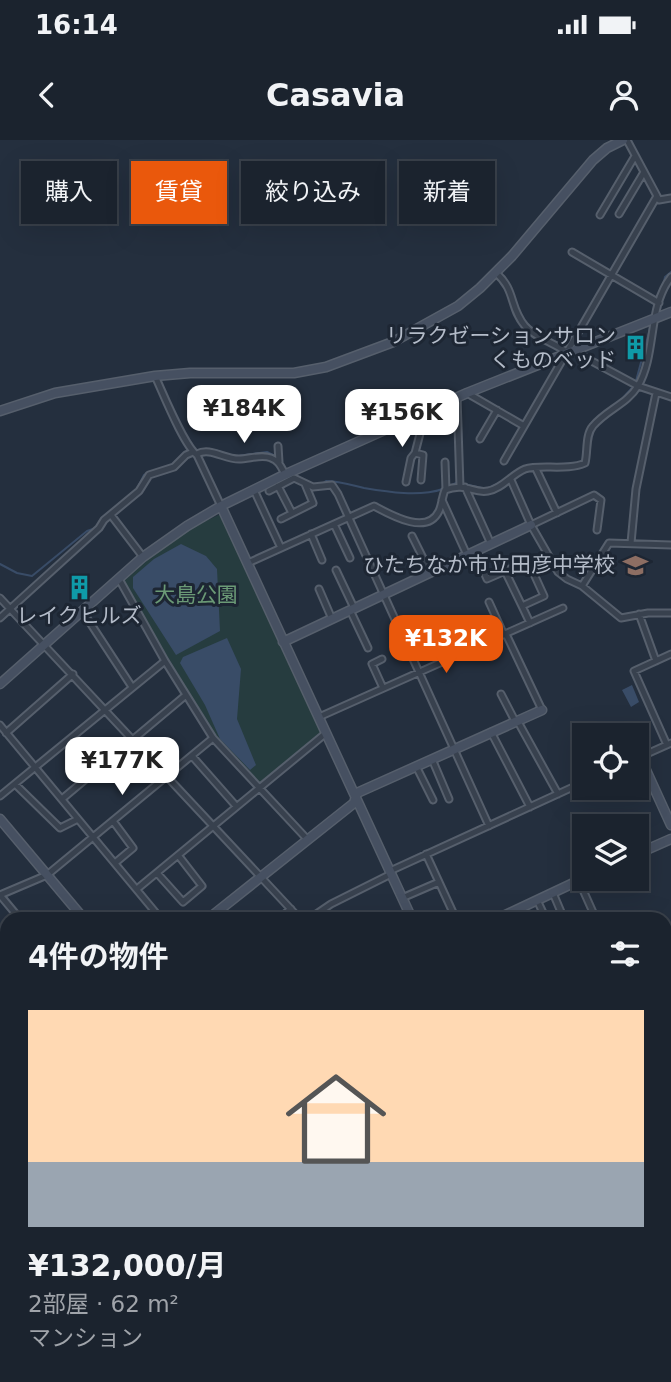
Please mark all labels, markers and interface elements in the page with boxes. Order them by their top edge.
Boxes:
text: 16:14 [35,10,118,40]
icon: back [28,76,66,114]
text: Casavia [266,76,405,114]
icon: person [605,76,643,114]
chip: 購入 [21,161,117,224]
chip: 賃貸 [131,161,227,224]
chip: 絞り込み [241,161,385,224]
chip: 新着 [399,161,495,224]
place label: リラクゼーションサロン くものベッド [385,324,616,372]
building icon: リラクゼーションサロン くものベッド [622,334,650,362]
pin: ¥184K [195,386,293,445]
pin: ¥156K [353,390,451,449]
text: ¥184K [203,395,285,421]
text: ¥156K [361,399,443,425]
school or university icon: ひたちなか市立田彦中学校 [621,551,649,579]
place label: ひたちなか市立田彦中学校 [363,553,615,577]
building icon: レイクヒルズ [65,573,93,601]
park label: 大島公園 [154,583,238,607]
place label: レイクヒルズ [16,604,142,628]
pin: ¥132K [397,616,495,675]
text: ¥132K [405,625,487,651]
map controls [572,723,649,891]
button: locate [572,723,649,800]
pin: ¥177K [73,738,171,797]
text: ¥177K [81,747,163,773]
button: layers [572,814,649,891]
icon: filters [606,935,644,973]
text: 4件の物件 [28,939,169,974]
icon: home [273,1056,399,1182]
text: ¥132,000/月 [28,1248,226,1283]
text: 2部屋 · 62 m² [28,1291,179,1317]
text: マンション [28,1325,143,1351]

